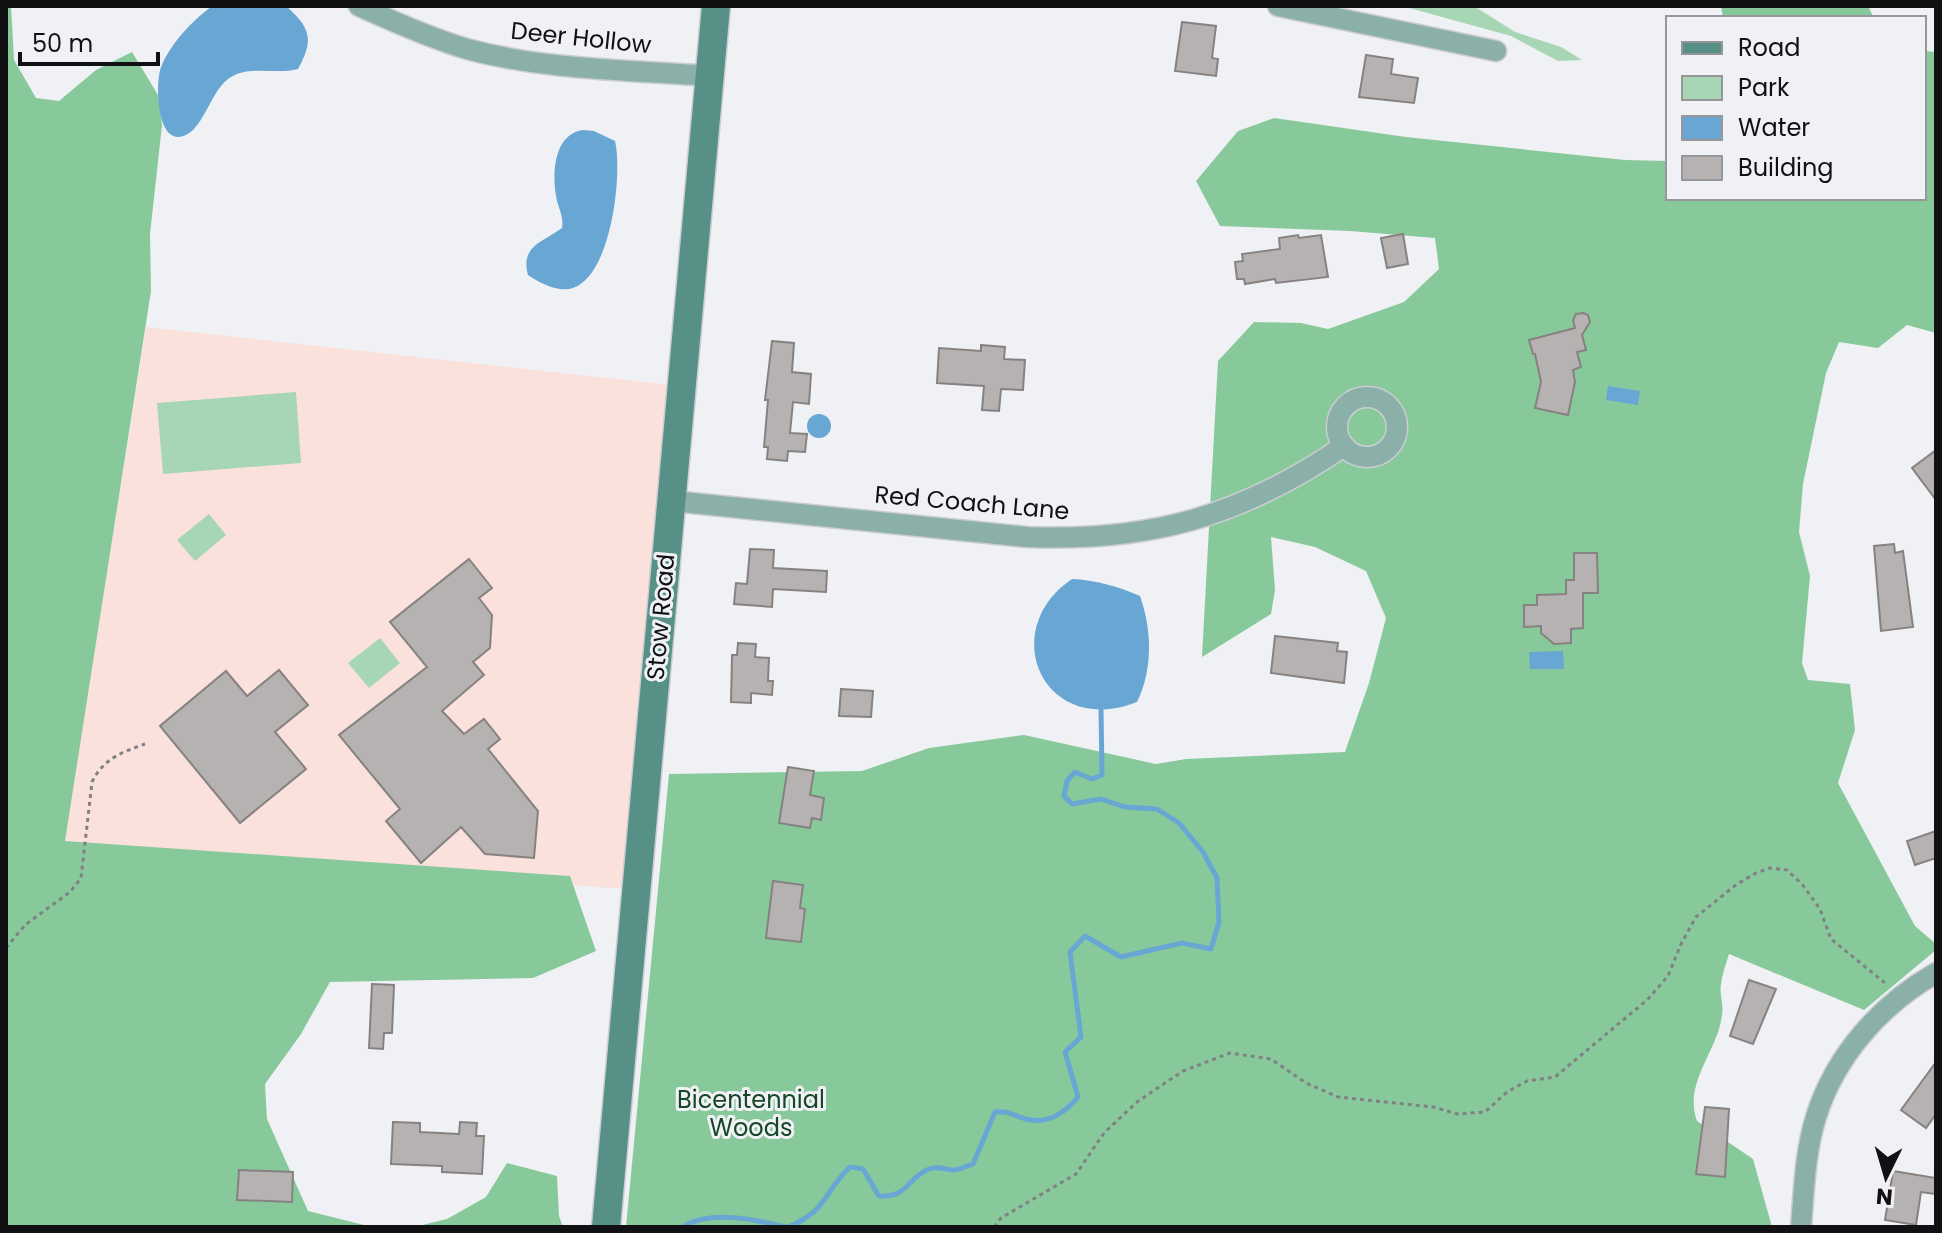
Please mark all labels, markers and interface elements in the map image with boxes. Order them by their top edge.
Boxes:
street label: Deer Hollow [509,14,653,61]
scale bar [20,16,158,66]
legend [1666,16,1926,200]
text: 50 m [32,27,93,60]
text: Road [1738,31,1800,64]
text: Park [1738,71,1790,104]
text: Water [1738,111,1810,144]
text: Building [1738,151,1834,184]
street label: Red Coach Lane [873,478,1071,527]
street label: Stow Road [639,552,682,681]
park label: Bicentennial Woods [677,1083,825,1144]
north arrow [1846,1137,1926,1217]
text: N [1875,1180,1894,1213]

